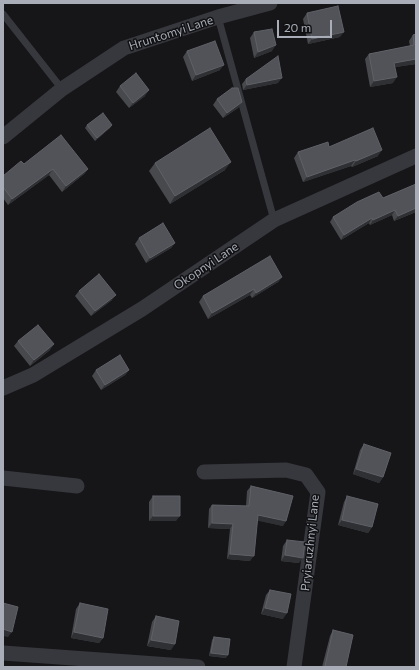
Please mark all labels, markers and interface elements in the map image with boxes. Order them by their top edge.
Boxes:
scale bar [279,12,334,38]
street label: Hruntomyi Lane [127,13,215,53]
text: 20 m [284,20,311,34]
street label: Okopnyi Lane [171,239,241,293]
street label: Pryiaruzhnyi Lane [298,494,322,592]

